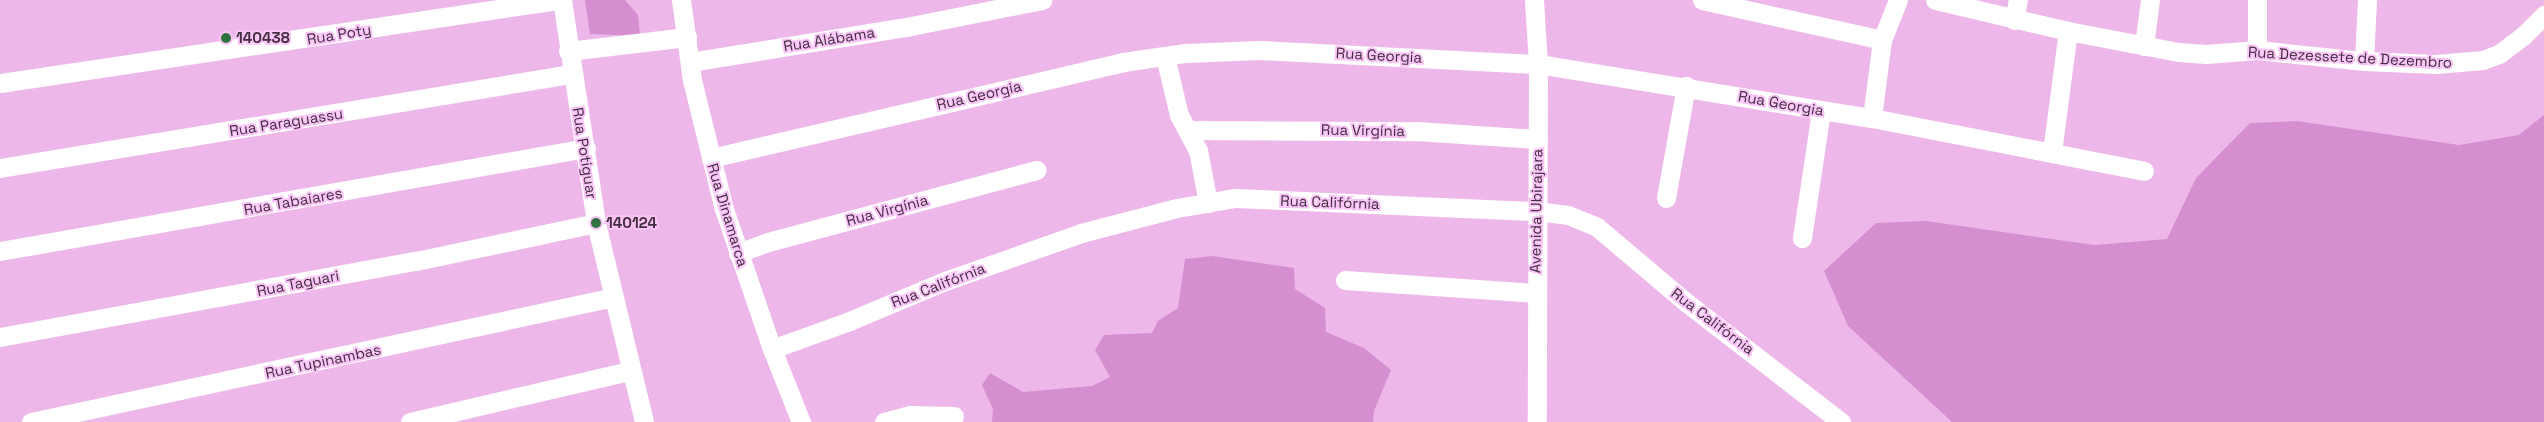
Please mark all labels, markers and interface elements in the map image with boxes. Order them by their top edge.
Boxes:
street label: Rua Poty [306,20,372,48]
street label: Rua Alábama [782,23,876,55]
place label: 140438 [236,29,290,47]
marker: 140438 [220,32,232,44]
street label: Rua Dezessete de Dezembro [2247,43,2453,71]
street label: Rua Georgia [1335,44,1423,66]
street label: Rua Georgia [935,77,1023,113]
street label: Rua Georgia [1737,87,1825,119]
street label: Rua Paraguassu [228,104,344,140]
street label: Rua Potiguar [569,106,601,200]
street label: Rua Virgínia [1321,120,1405,140]
street label: Avenida Ubirajara [1526,149,1546,273]
street label: Rua Dinamarca [704,161,752,269]
street label: Rua Tabaiares [242,183,344,219]
street label: Rua Virgínia [844,190,930,230]
street label: Rua Califórnia [1280,191,1380,213]
place label: 140124 [606,214,657,232]
marker: 140124 [590,217,602,229]
street label: Rua Califórnia [888,259,988,311]
street label: Rua Taguari [255,266,341,300]
street label: Rua Califórnia [1668,284,1758,358]
street label: Rua Tupinambas [263,340,383,382]

